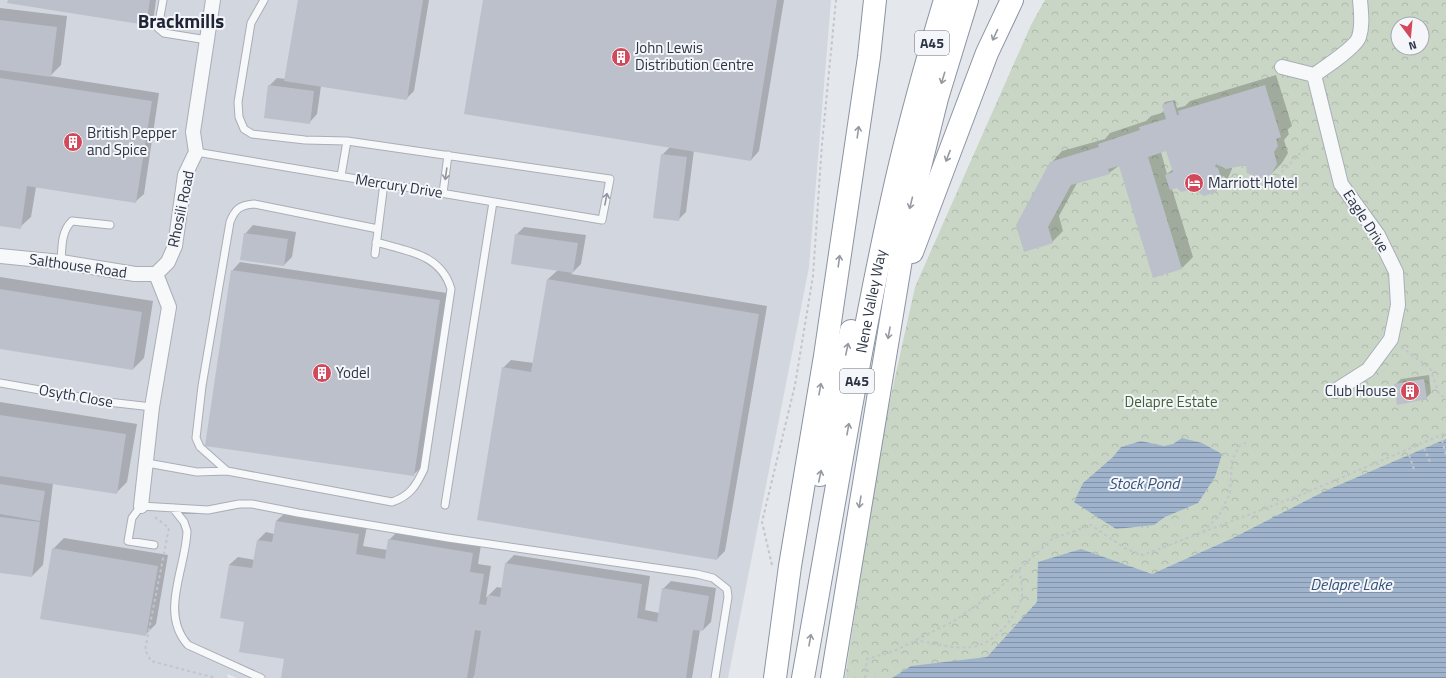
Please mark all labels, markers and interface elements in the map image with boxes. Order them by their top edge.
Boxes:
district label: Brackmills [138,6,224,35]
north arrow [1390,16,1430,56]
one-way arrow [991,29,999,41]
road number: A45 [915,31,949,55]
place label: John Lewis Distribution Centre [635,36,754,76]
text: N [1407,37,1419,54]
building icon: John Lewis Distribution Centre [610,46,632,68]
one-way arrow [939,71,946,84]
place label: British Pepper and Spice [87,121,177,161]
one-way arrow [854,126,862,139]
building icon: British Pepper and Spice [62,131,84,153]
one-way arrow [944,150,952,162]
street label: Mercury Drive [354,167,444,204]
one-way arrow [442,167,450,180]
street label: Rhosili Road [161,168,200,249]
place label: Marriott Hotel [1208,171,1298,194]
hotel icon: Marriott Hotel [1183,172,1205,194]
street label: Eagle Drive [1338,185,1395,257]
one-way arrow [602,193,610,206]
one-way arrow [907,197,914,210]
street label: Salthouse Road [28,247,129,284]
street label: Nene Valley Way [849,247,892,355]
one-way arrow [835,254,843,267]
one-way arrow [885,326,893,339]
one-way arrow [844,343,852,356]
place label: Yodel [336,361,370,384]
building icon: Yodel [311,362,333,384]
road number: A45 [840,369,874,393]
street label: Osyth Close [37,378,115,413]
place label: Club House [1325,379,1396,402]
building icon: Club House [1399,380,1421,402]
one-way arrow [816,383,824,396]
park label: Delapre Estate [1125,390,1217,413]
one-way arrow [844,423,852,436]
one-way arrow [816,470,824,483]
water label: Stock Pond [1109,471,1181,495]
one-way arrow [856,495,864,508]
water label: Delapre Lake [1310,572,1393,596]
one-way arrow [806,634,814,647]

